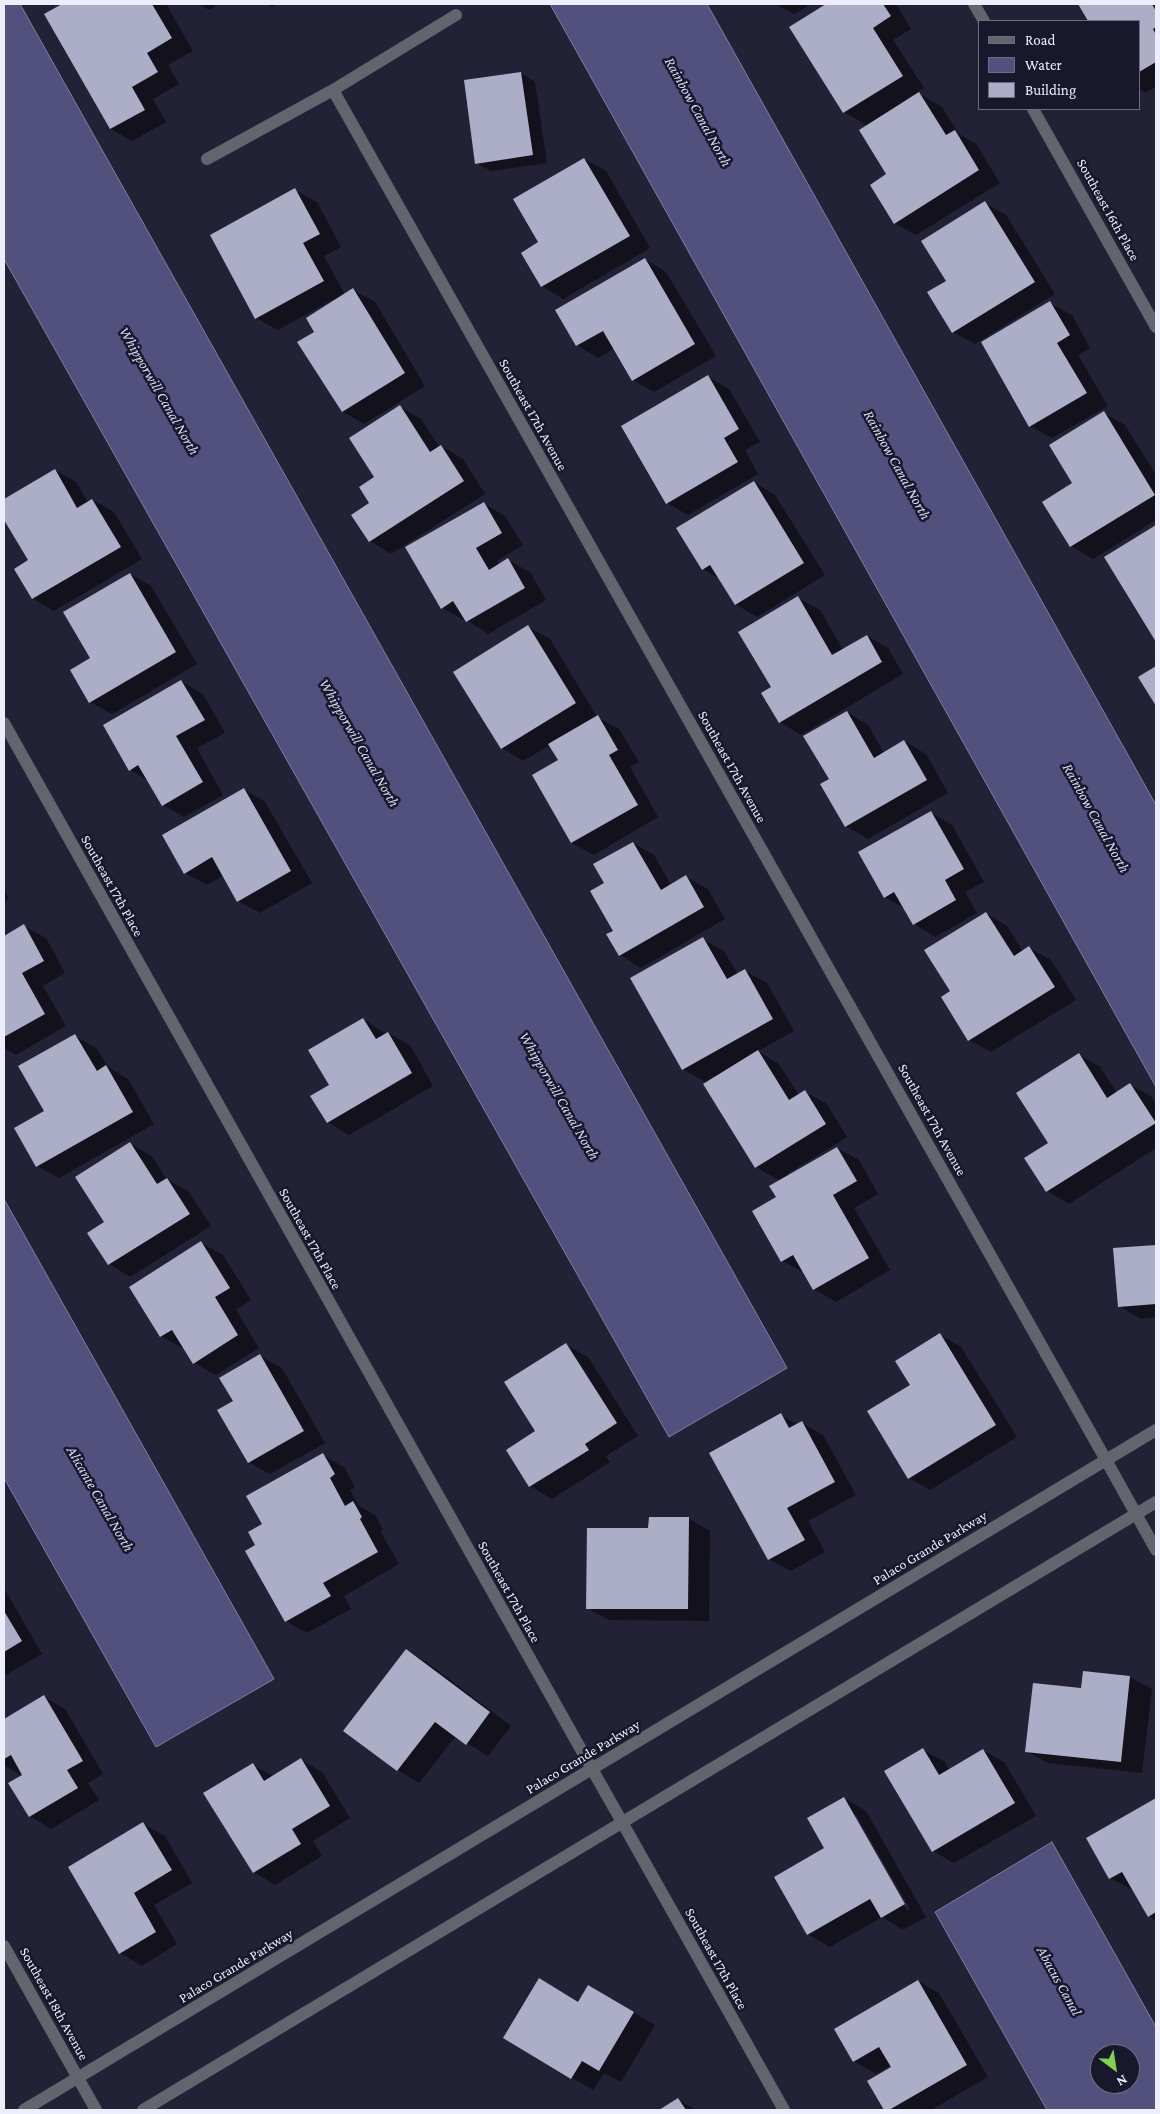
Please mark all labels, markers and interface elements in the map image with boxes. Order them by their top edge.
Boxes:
legend [978,20,1140,110]
text: Road [1025,32,1055,48]
water label: Rainbow Canal North [660,54,736,170]
text: Water [1025,57,1062,73]
text: Building [1025,82,1076,98]
street label: Southeast 16th Place [1073,156,1143,264]
water label: Whipporwill Canal North [115,324,203,458]
street label: Southeast 17th Avenue [495,356,571,474]
water label: Rainbow Canal North [859,407,935,523]
water label: Whipporwill Canal North [315,676,403,810]
street label: Southeast 17th Avenue [694,708,770,826]
water label: Rainbow Canal North [1058,760,1134,876]
street label: Southeast 17th Place [77,832,147,940]
water label: Whipporwill Canal North [515,1029,603,1163]
street label: Southeast 17th Avenue [894,1061,970,1179]
street label: Southeast 17th Place [275,1185,345,1293]
water label: Alicante Canal North [62,1443,138,1555]
street label: Palaco Grande Parkway [870,1507,990,1589]
street label: Southeast 17th Place [474,1538,544,1646]
street label: Palaco Grande Parkway [523,1716,643,1798]
street label: Southeast 17th Place [681,1905,751,2013]
street label: Palaco Grande Parkway [176,1925,296,2007]
water label: Abacus Canal [1033,1943,1085,2019]
street label: Southeast 18th Avenue [16,1945,92,2063]
north arrow [1090,2044,1140,2094]
text: N [1114,2072,1130,2090]

